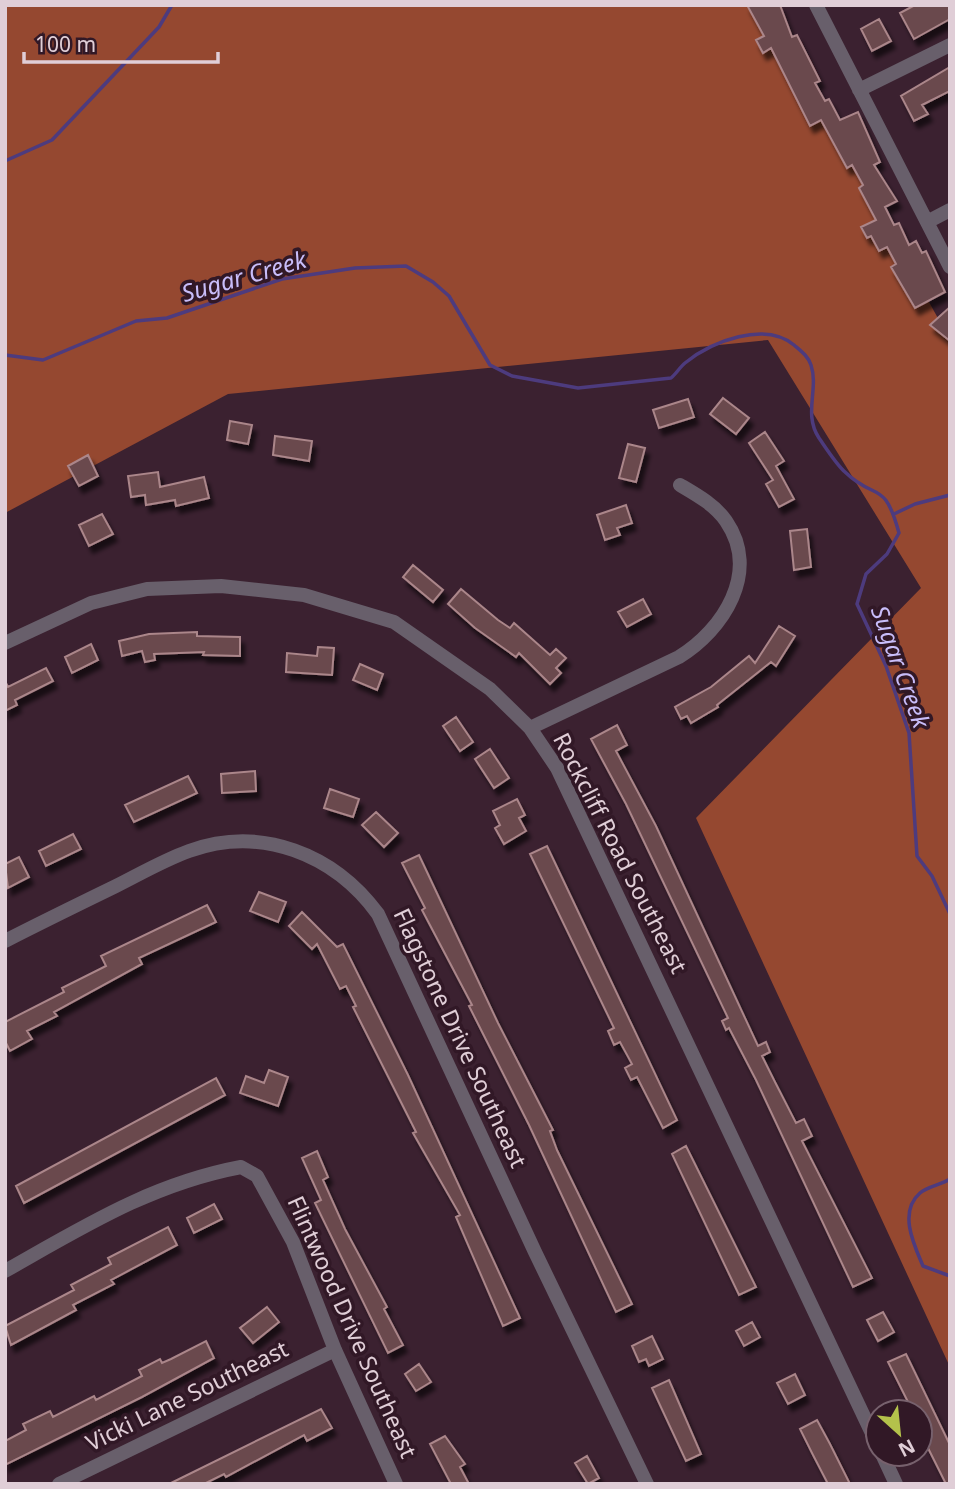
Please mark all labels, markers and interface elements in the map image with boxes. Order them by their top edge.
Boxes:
scale bar [24,21,219,65]
text: 100 m [35,30,96,58]
water label: Sugar Creek [177,242,311,309]
water label: Sugar Creek [864,601,939,733]
street label: Rockcliff Road Southeast [546,727,696,978]
street label: Flagstone Drive Southeast [387,903,535,1172]
street label: Flintwood Drive Southeast [281,1191,425,1463]
street label: Vicki Lane Southeast [80,1332,293,1458]
north arrow [864,1398,934,1468]
text: N [894,1433,920,1463]

